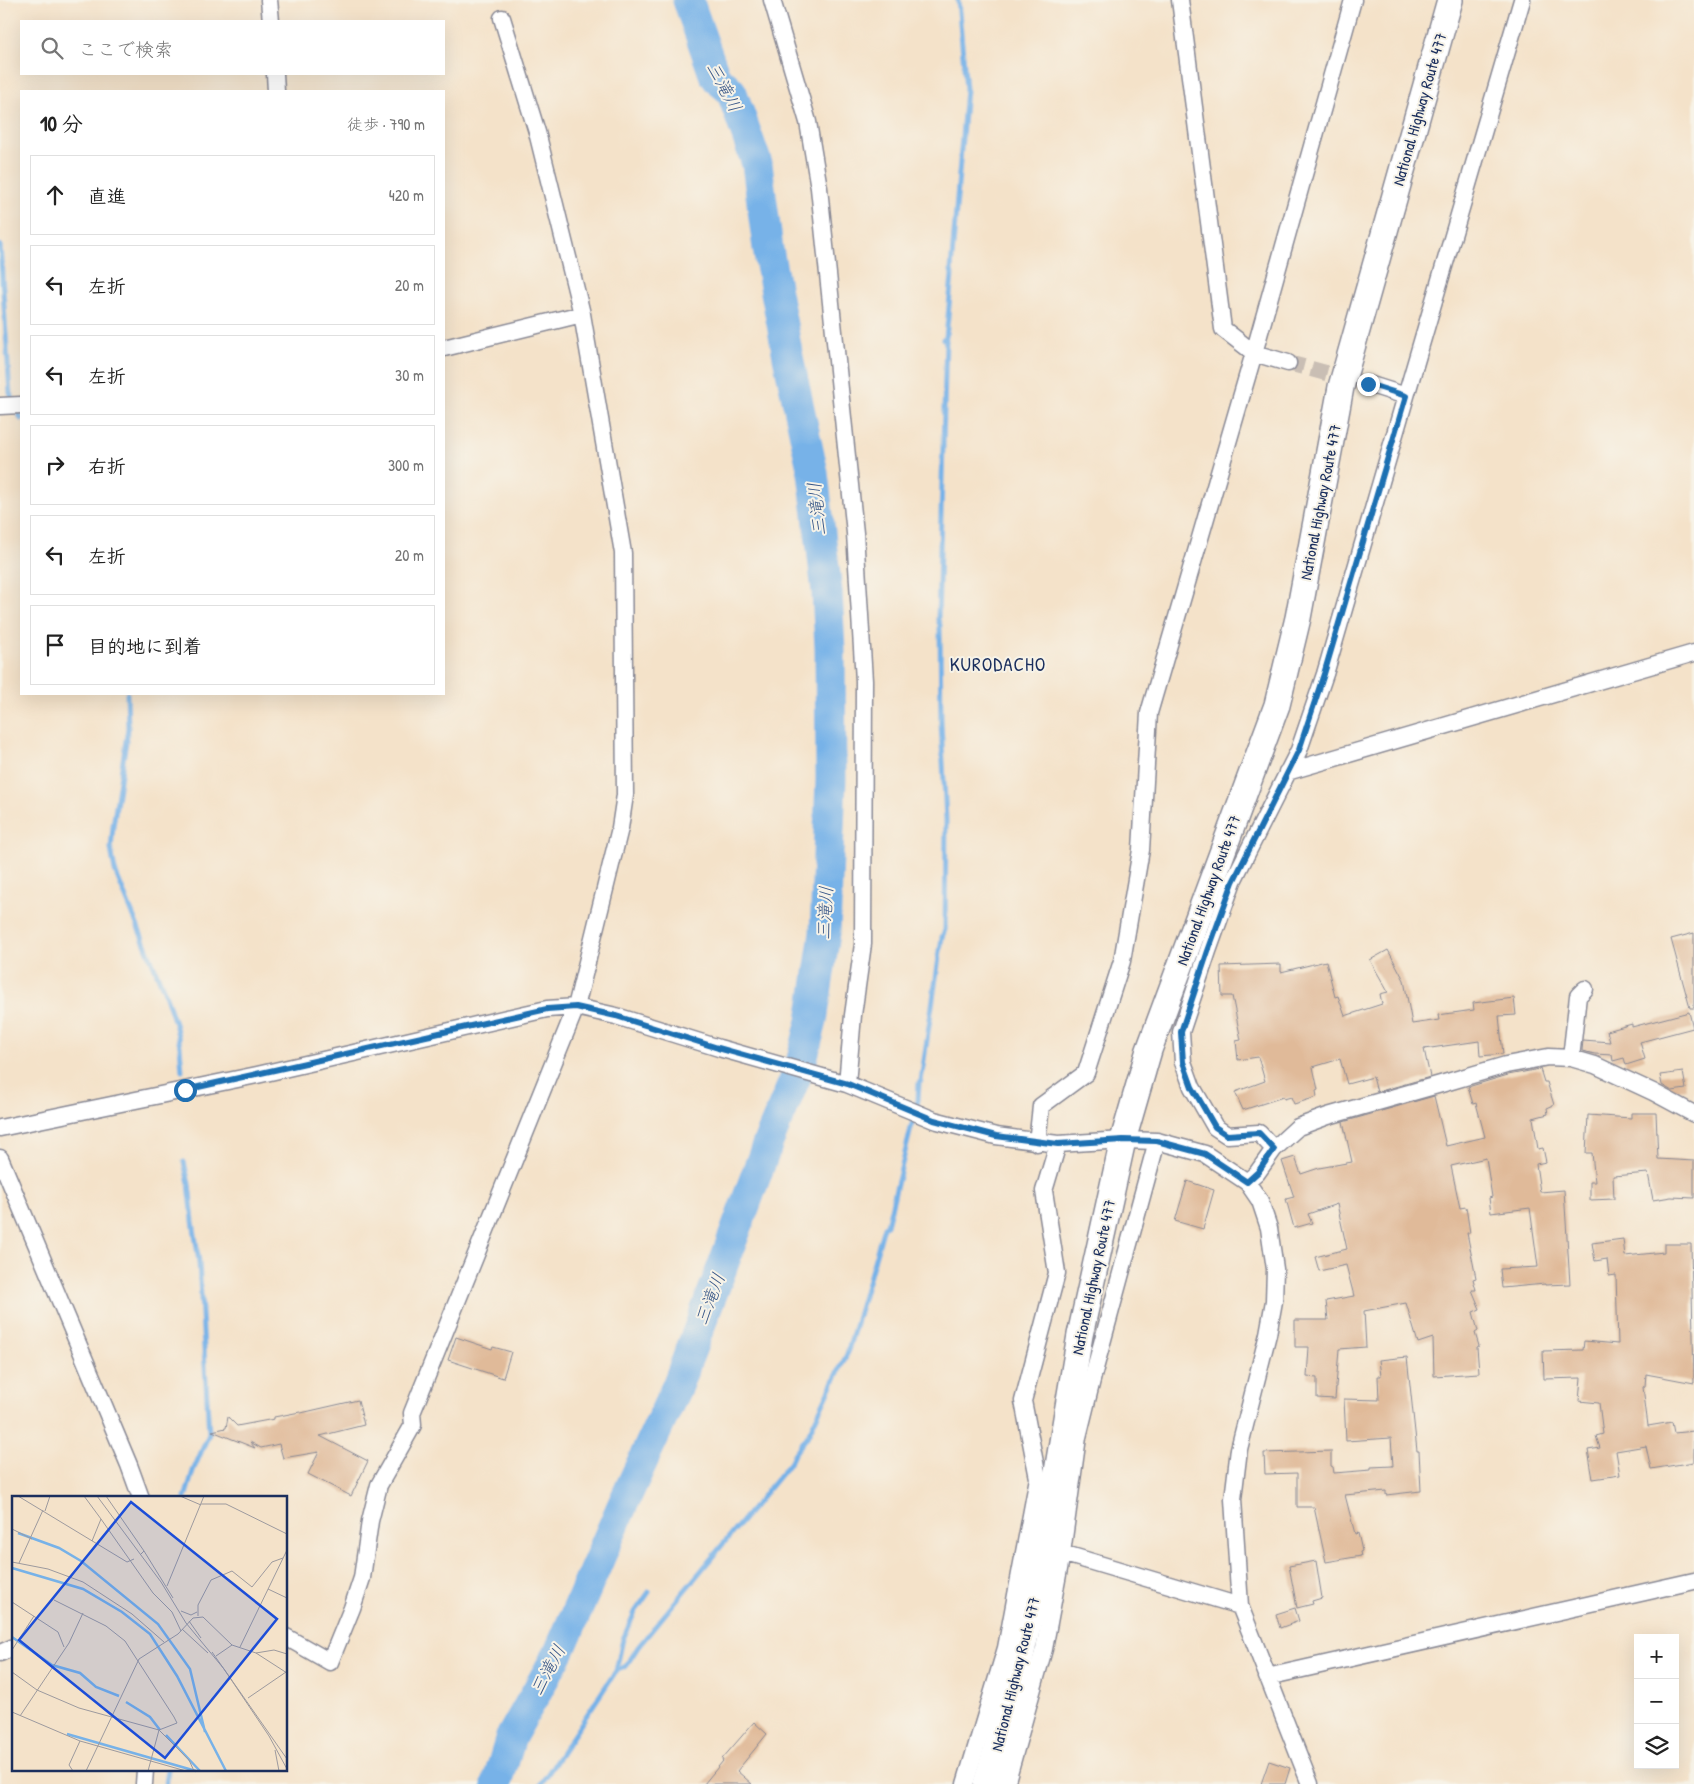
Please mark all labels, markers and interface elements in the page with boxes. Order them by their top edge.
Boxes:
search box [20,20,445,75]
street label: National Highway Route 477 [1387,30,1451,188]
icon: search [38,34,66,62]
text: ここで検索 [78,36,173,62]
water label: 三滝川 [701,57,748,116]
text: 10 分 [40,109,83,138]
text: 徒歩 · 790 m [347,113,425,135]
icon: ahead [41,181,69,209]
text: 直進 [88,183,126,209]
text: 420 m [389,184,424,206]
icon: left [41,271,69,299]
text: 左折 [88,273,126,299]
text: 20 m [395,274,424,296]
icon: left [41,361,69,389]
text: 左折 [88,363,126,389]
text: 30 m [395,364,424,386]
route end [1357,373,1380,396]
street label: National Highway Route 477 [1294,422,1346,582]
icon: right [41,451,69,479]
text: 右折 [88,453,126,479]
text: 300 m [388,454,424,476]
water label: 三滝川 [801,481,832,537]
icon: left [41,541,69,569]
text: 左折 [88,543,126,569]
text: 20 m [395,544,424,566]
icon: arrive [41,631,69,659]
text: 目的地に到着 [88,633,202,659]
district label: KURODACHO [950,651,1046,677]
street label: National Highway Route 477 [1171,812,1245,968]
water label: 三滝川 [811,885,838,941]
route start [174,1079,197,1102]
street label: National Highway Route 477 [1066,1197,1120,1357]
water label: 三滝川 [688,1269,731,1329]
inset map [12,1496,288,1772]
street label: National Highway Route 477 [985,1594,1045,1753]
map controls [1634,1634,1679,1769]
button: + [1634,1634,1679,1679]
water label: 三滝川 [524,1640,571,1699]
button: − [1634,1679,1679,1724]
button: layers [1634,1724,1679,1769]

